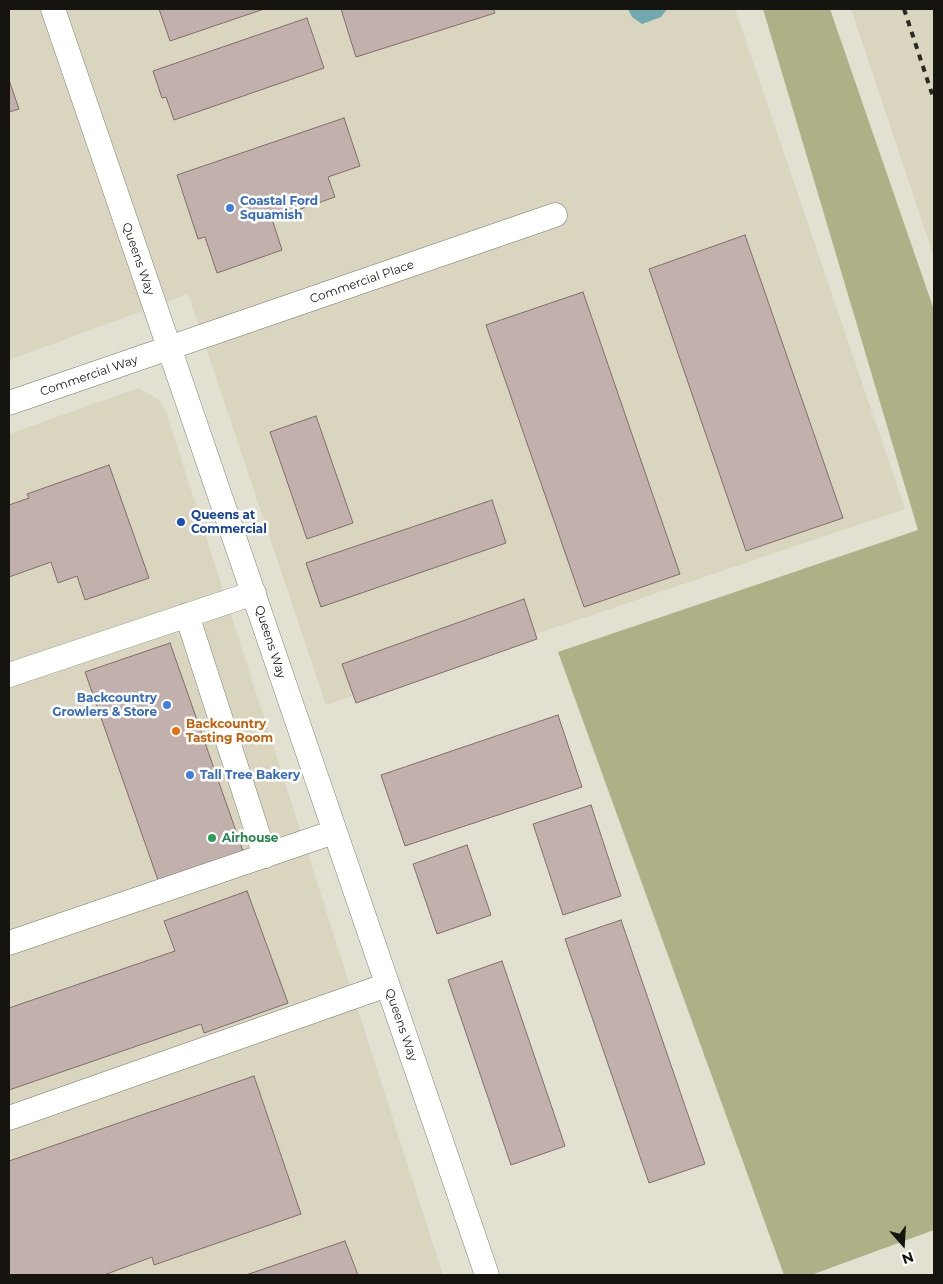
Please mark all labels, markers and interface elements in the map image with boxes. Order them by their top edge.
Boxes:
place label: Coastal Ford Squamish [240,194,318,222]
marker: Coastal Ford Squamish [224,202,236,214]
street label: Queens Way [119,221,157,297]
street label: Commercial Place [308,257,416,307]
street label: Commercial Way [38,353,140,399]
place label: Queens at Commercial [191,508,267,536]
marker: Queens at Commercial [175,516,187,528]
street label: Queens Way [251,604,289,680]
place label: Backcountry Growlers & Store [52,691,157,719]
marker: Backcountry Growlers & Store [161,699,173,711]
place label: Backcountry Tasting Room [186,717,273,745]
marker: Backcountry Tasting Room [170,725,182,737]
place label: Tall Tree Bakery [200,768,300,782]
marker: Tall Tree Bakery [184,769,196,781]
place label: Airhouse [222,831,278,845]
marker: Airhouse [206,832,218,844]
street label: Queens Way [382,987,420,1063]
north arrow [878,1219,928,1269]
text: N [900,1248,916,1269]

